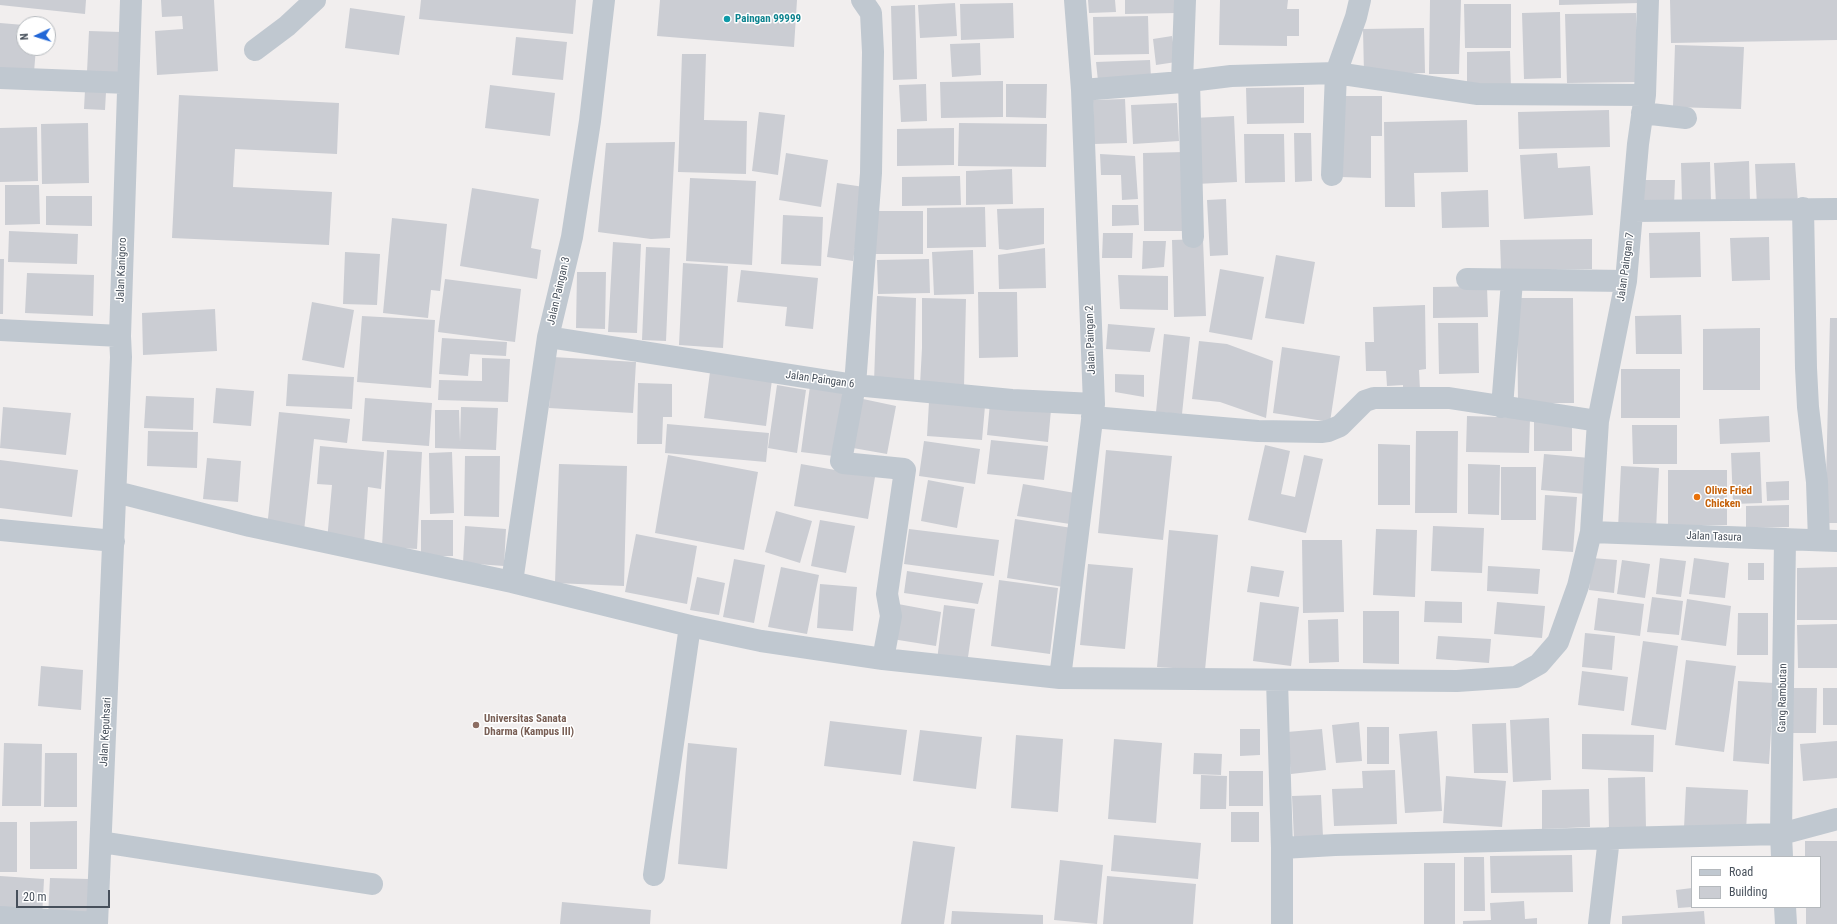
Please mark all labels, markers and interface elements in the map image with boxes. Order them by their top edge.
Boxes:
place label: Paingan 99999 [735,12,801,26]
marker: Paingan 99999 [722,14,732,24]
north arrow [16,16,56,56]
text: N [18,33,31,41]
street label: Jalan Paingan 7 [1615,232,1637,302]
street label: Jalan Kanigoro [114,237,130,303]
street label: Jalan Paingan 3 [545,256,573,326]
street label: Jalan Paingan 2 [1083,305,1099,375]
street label: Jalan Paingan 6 [785,369,855,391]
place label: Olive Fried Chicken [1705,484,1752,510]
marker: Olive Fried Chicken [1692,492,1702,502]
street label: Jalan Tasura [1686,529,1742,545]
street label: Gang Rambutan [1776,663,1790,733]
street label: Jalan Kepuhsari [98,697,114,767]
place label: Universitas Sanata Dharma (Kampus III) [484,712,574,738]
marker: Universitas Sanata Dharma (Kampus III) [471,720,481,730]
legend [1691,856,1821,908]
text: Road [1729,865,1753,879]
scale bar [18,882,112,908]
text: Building [1729,885,1767,899]
text: 20 m [23,890,47,904]

